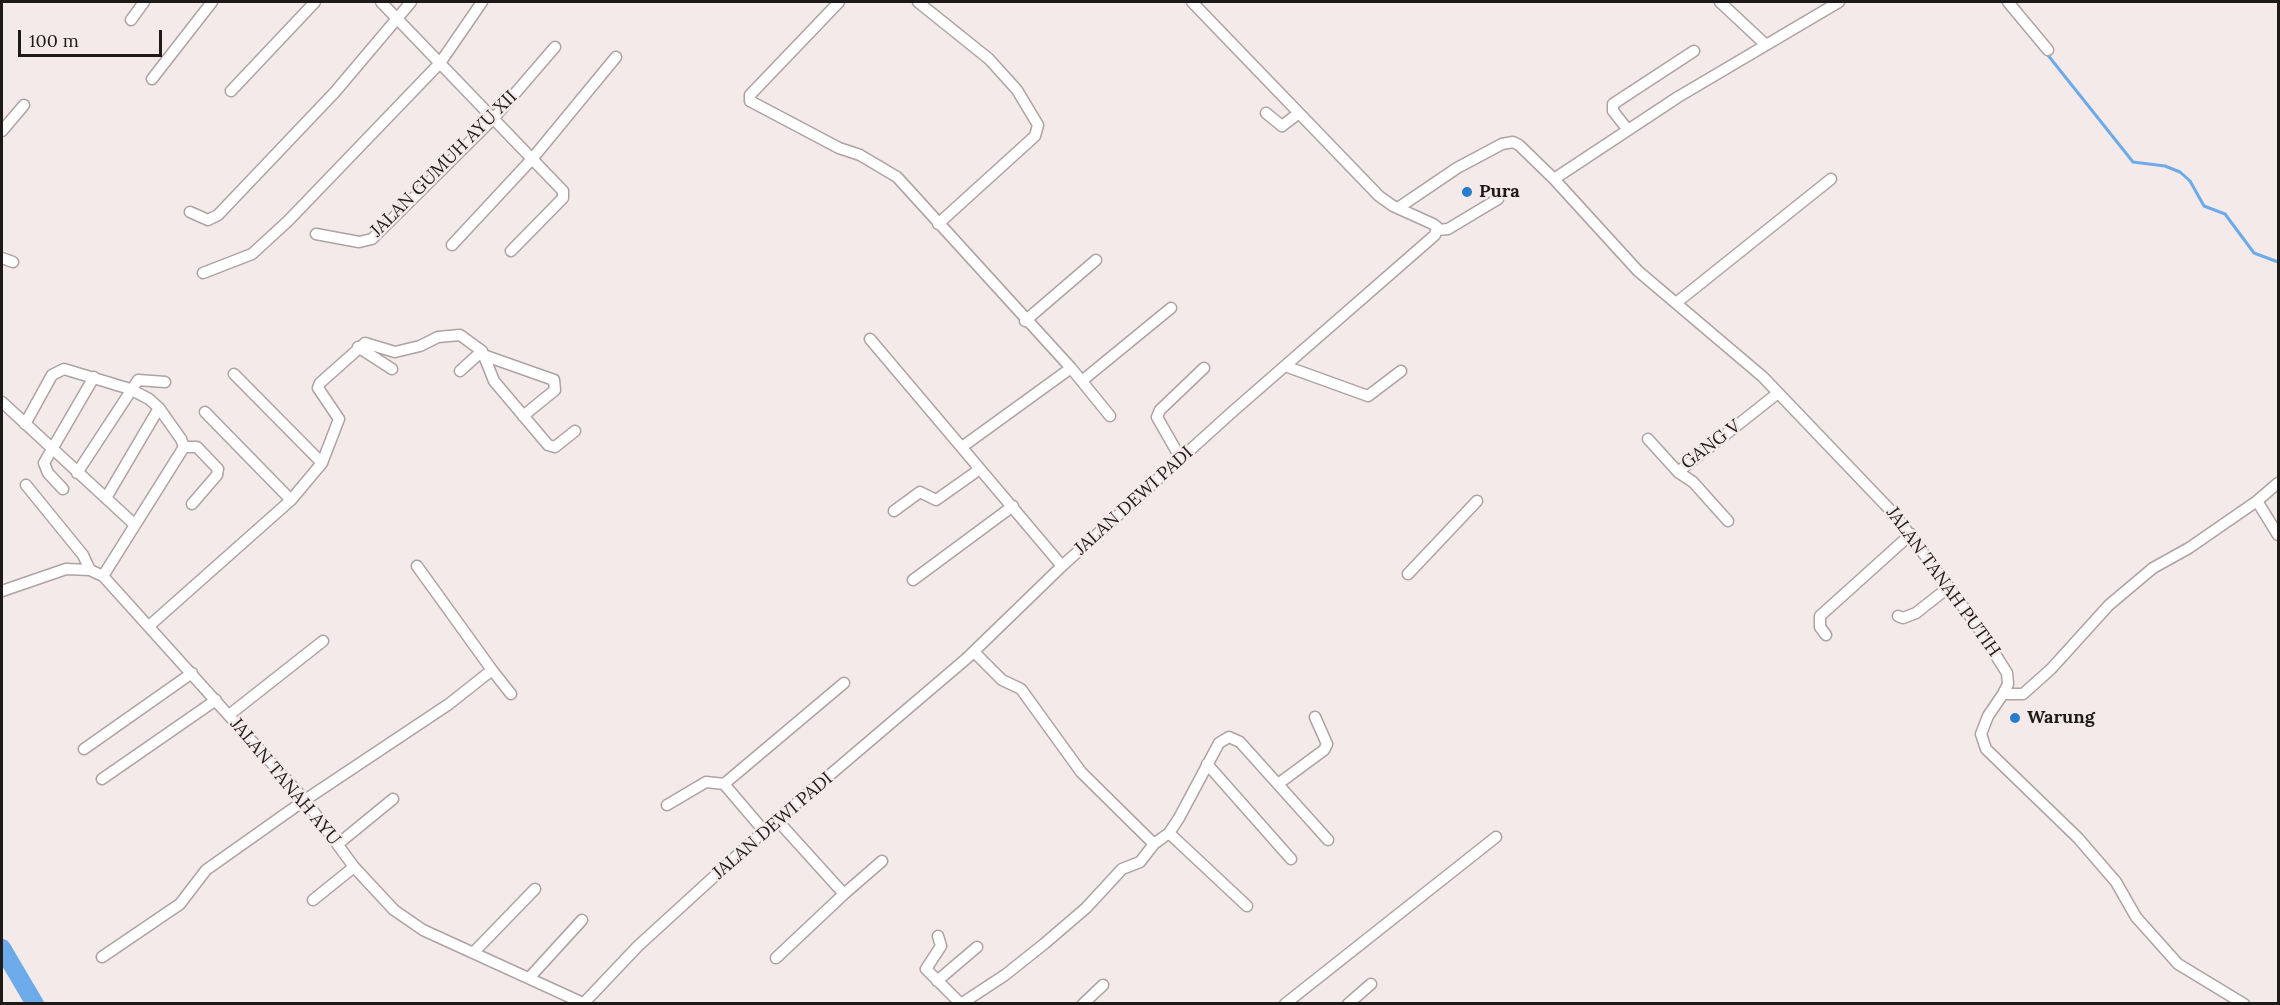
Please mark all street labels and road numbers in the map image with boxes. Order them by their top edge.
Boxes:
street label: JALAN GUMUH AYU XII [366,86,522,242]
street label: GANG V [1677,416,1745,474]
street label: JALAN DEWI PADI [1070,442,1198,560]
street label: JALAN TANAH PUTIH [1881,503,2005,661]
street label: JALAN TANAH AYU [225,714,345,850]
street label: JALAN DEWI PADI [709,768,837,884]

